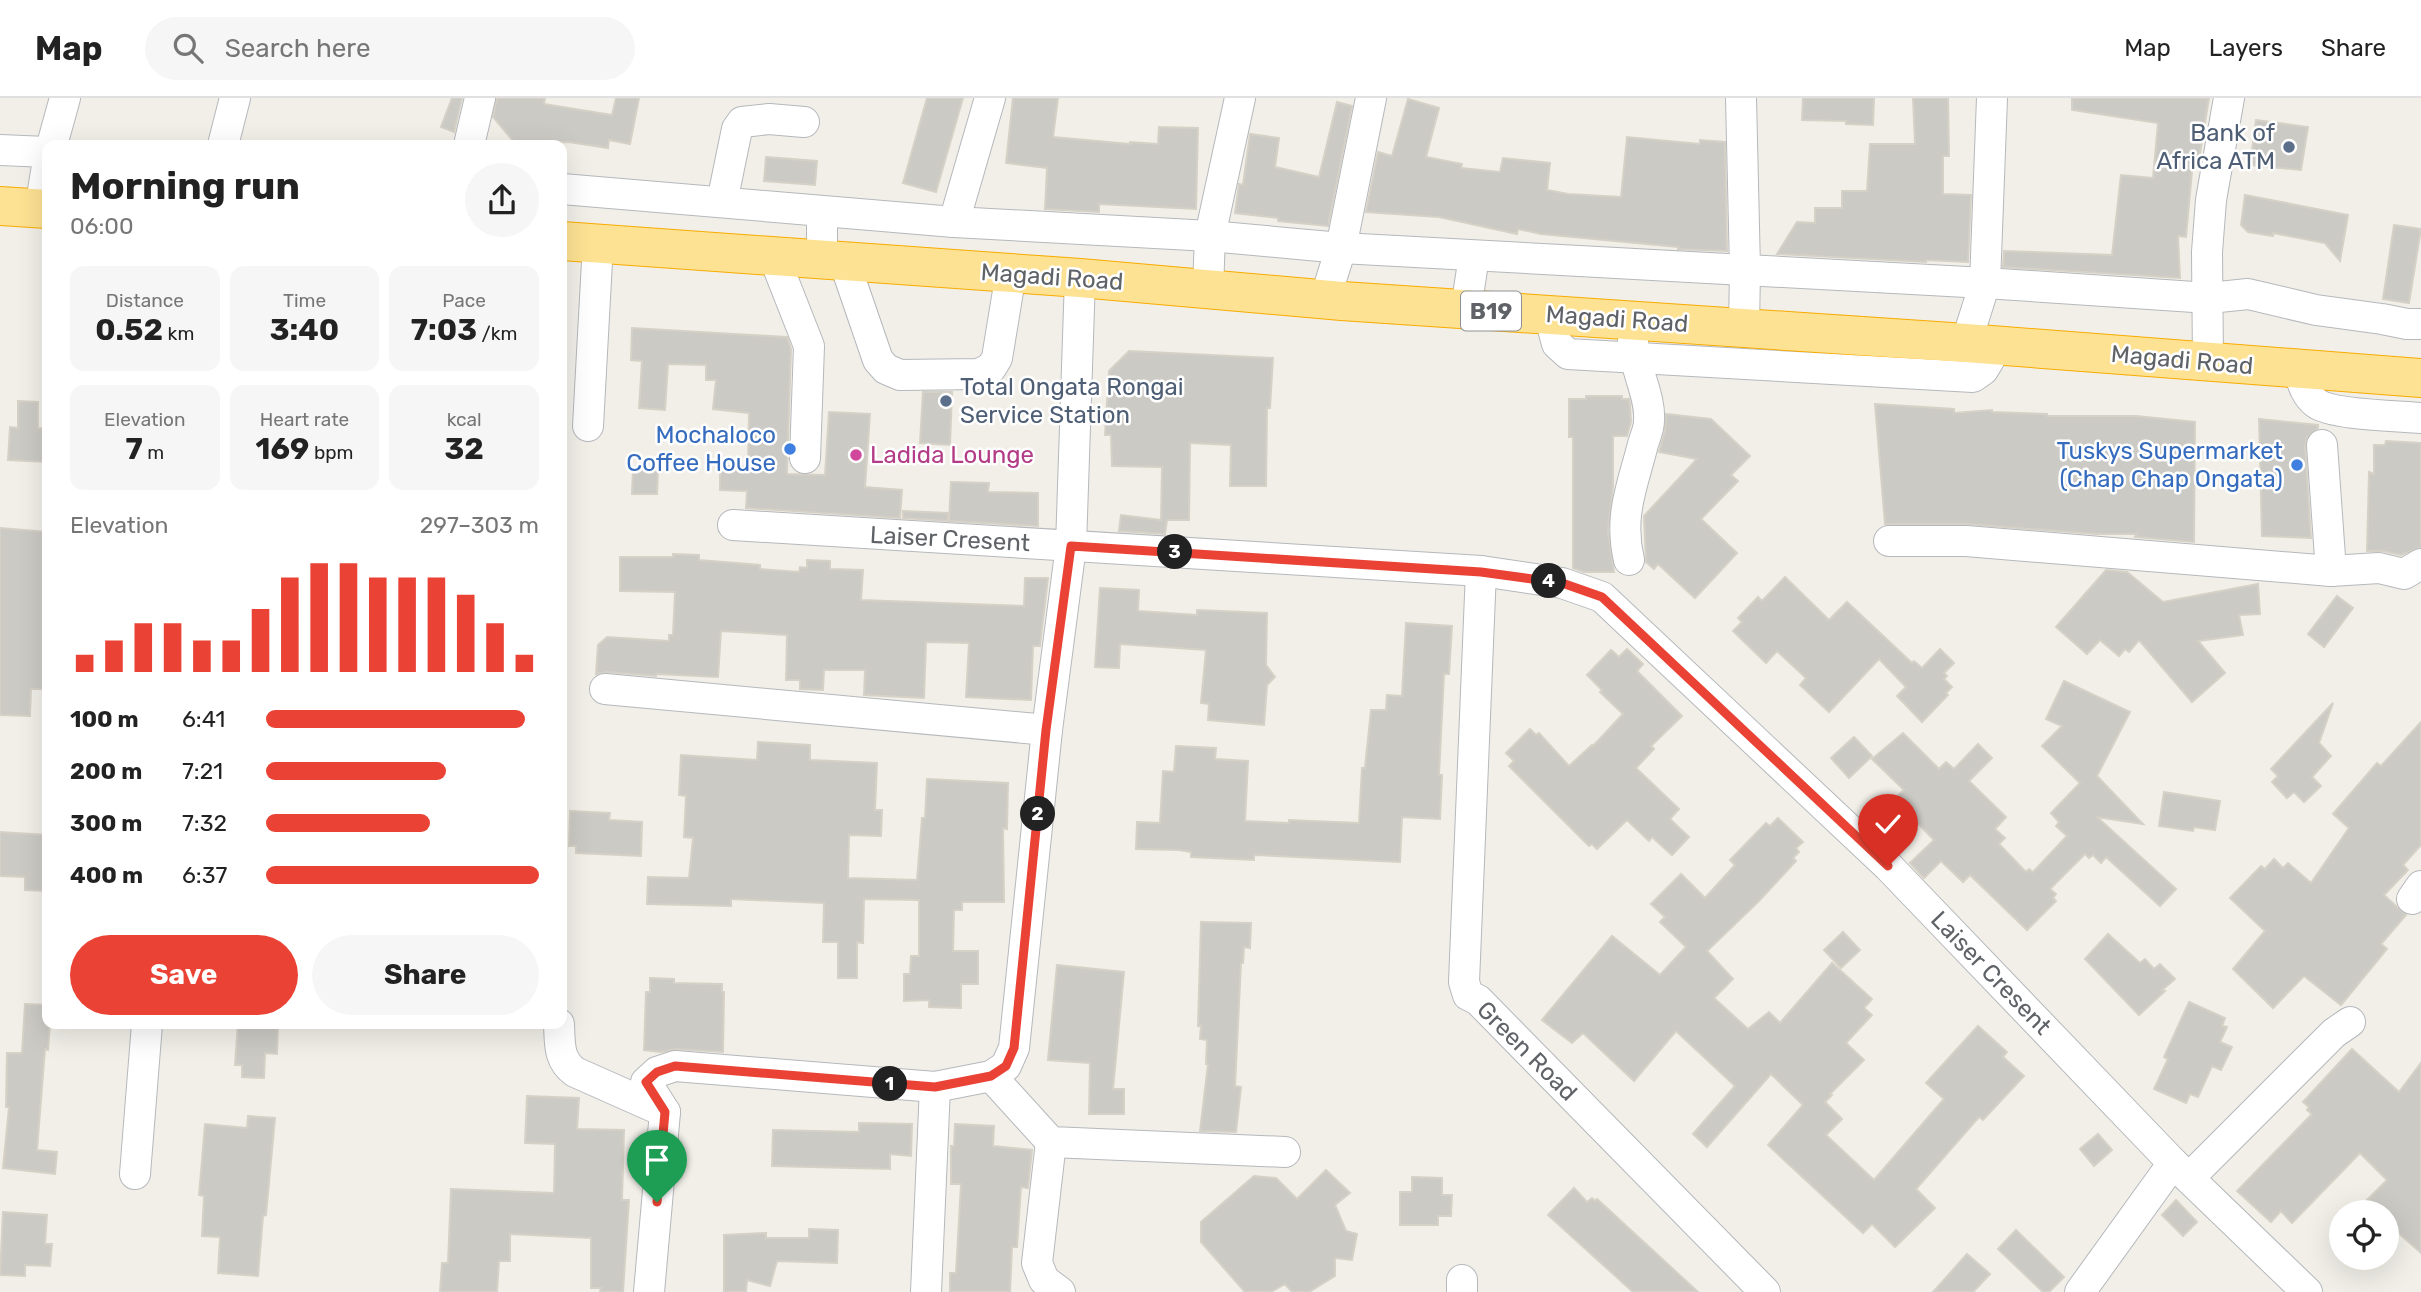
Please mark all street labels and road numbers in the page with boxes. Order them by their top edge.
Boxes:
street label: Magadi Road [980,258,1124,296]
road number: B19 [1461,292,1521,330]
street label: Magadi Road [1545,300,1689,338]
street label: Magadi Road [2110,340,2254,380]
street label: Laiser Cresent [869,521,1031,557]
street label: Laiser Cresent [1925,906,2057,1040]
street label: Green Road [1471,995,1583,1107]

